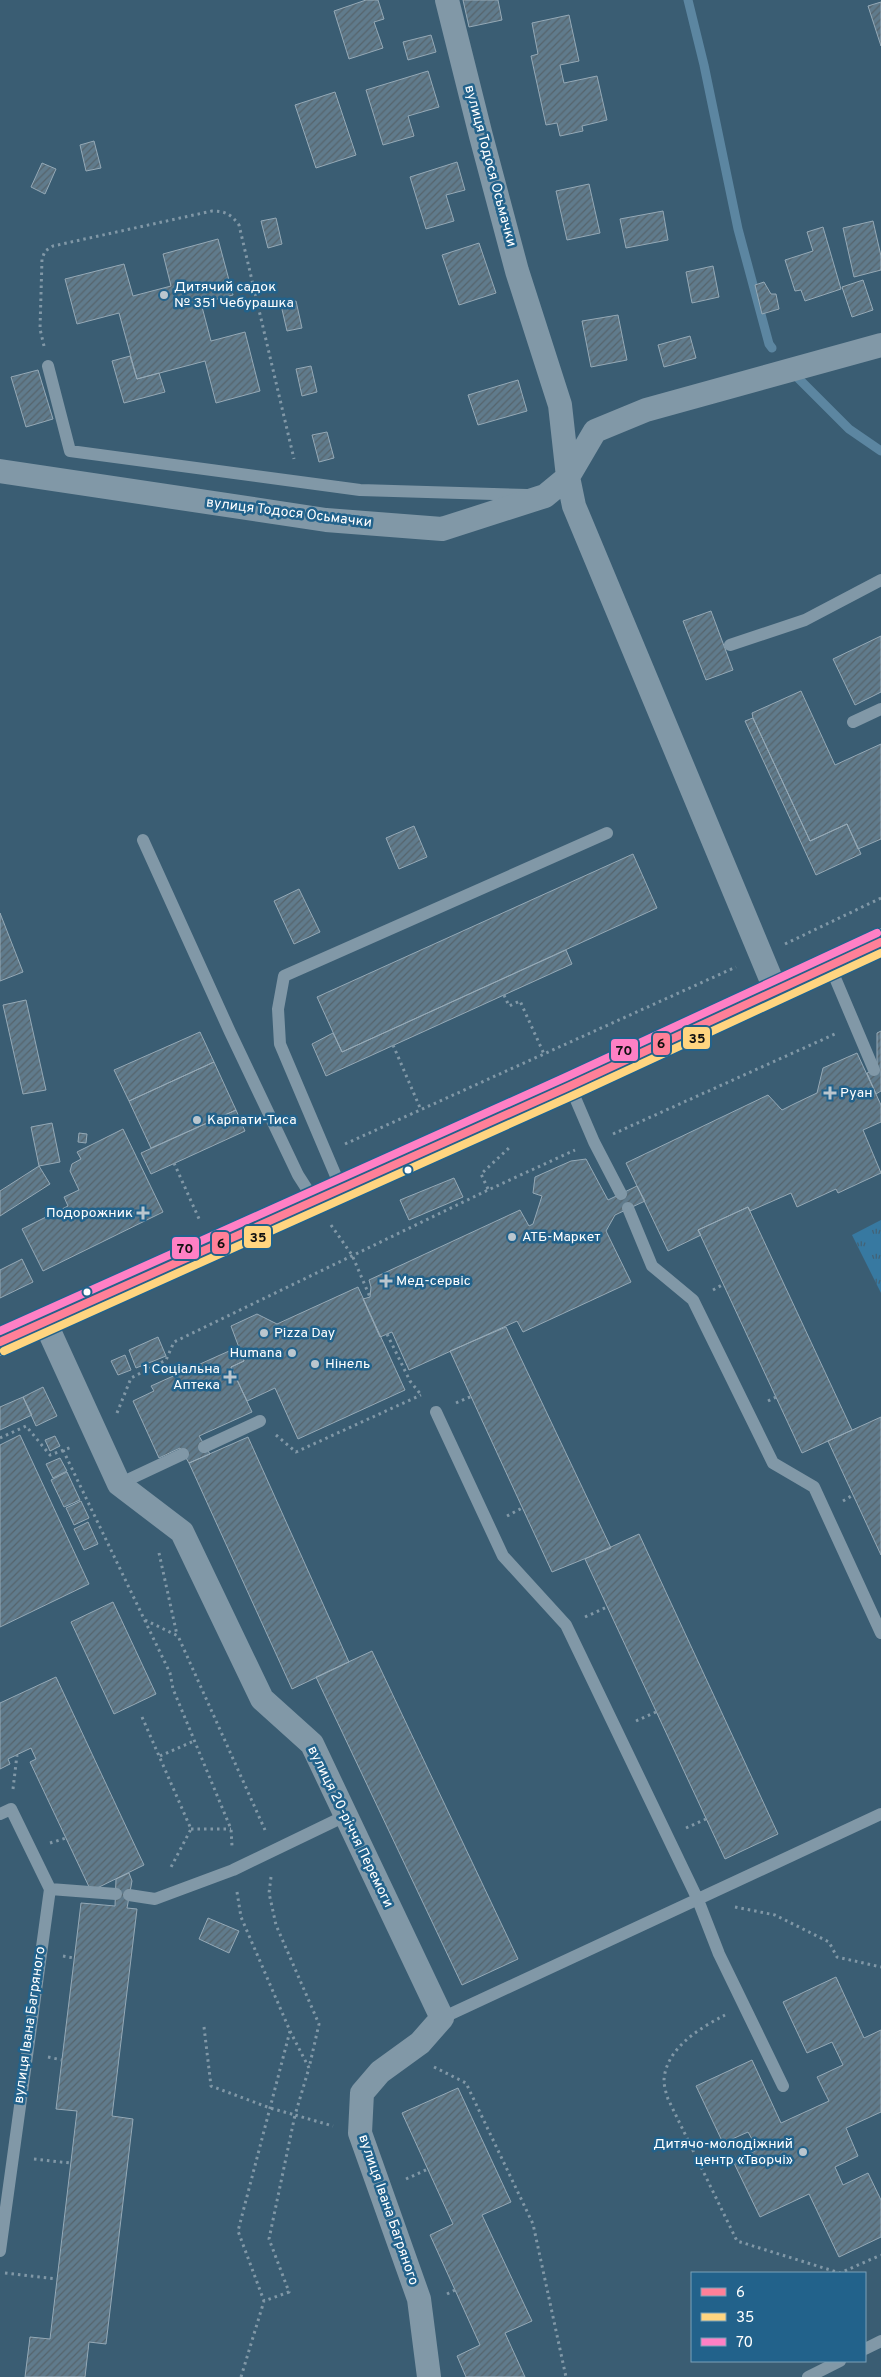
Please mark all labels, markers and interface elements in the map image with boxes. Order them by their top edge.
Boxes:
street label: вулиця Тодося Осьмачки [460,83,520,249]
place label: Дитячий садок № 351 Чебурашка [174,279,294,312]
marker: Дитячий садок № 351 Чебурашка [158,289,170,301]
street label: вулиця Тодося Осьмачки [205,494,373,532]
line badge: 35 [682,1026,711,1050]
text: 35 [689,1031,705,1048]
line badge: 6 [652,1032,671,1056]
text: 6 [657,1036,665,1053]
line badge: 70 [610,1038,639,1062]
text: 70 [616,1043,632,1060]
place label: Руан [840,1085,872,1102]
marker: Руан [824,1087,836,1099]
place label: Карпати-Тиса [207,1112,297,1129]
marker: Карпати-Тиса [191,1114,203,1126]
unlabelled marker [403,1165,413,1175]
place label: Подорожник [46,1205,133,1222]
marker: Подорожник [137,1207,149,1219]
line badge: 35 [243,1225,272,1249]
place label: АТБ-Маркет [522,1229,601,1246]
text: 35 [250,1230,266,1247]
line badge: 6 [211,1231,230,1255]
marker: АТБ-Маркет [506,1231,518,1243]
line badge: 70 [171,1236,200,1260]
text: 6 [217,1236,225,1253]
text: 70 [177,1241,193,1258]
place label: Мед-сервіс [396,1273,471,1290]
marker: Мед-сервіс [380,1275,392,1287]
unlabelled marker [82,1287,92,1297]
place label: Pizza Day [274,1325,335,1342]
marker: Pizza Day [258,1327,270,1339]
place label: Humana [229,1345,282,1362]
marker: Humana [286,1347,298,1359]
place label: Нінель [325,1356,370,1373]
marker: Нінель [309,1358,321,1370]
place label: 1 Соціальна Аптека [143,1361,220,1394]
marker: 1 Соціальна Аптека [224,1371,236,1383]
street label: вулиця 20-річчя Перемоги [303,1743,397,1911]
street label: вулиця Івана Багряного [11,1945,49,2105]
street label: вулиця Івана Багряного [354,2132,422,2288]
place label: Дитячо-молодіжний центр «Творчі» [653,2136,793,2169]
marker: Дитячо-молодіжний центр «Творчі» [797,2146,809,2158]
legend [691,2272,866,2362]
text: 6 [736,2284,745,2303]
text: 35 [736,2309,754,2328]
text: 70 [736,2334,753,2353]

